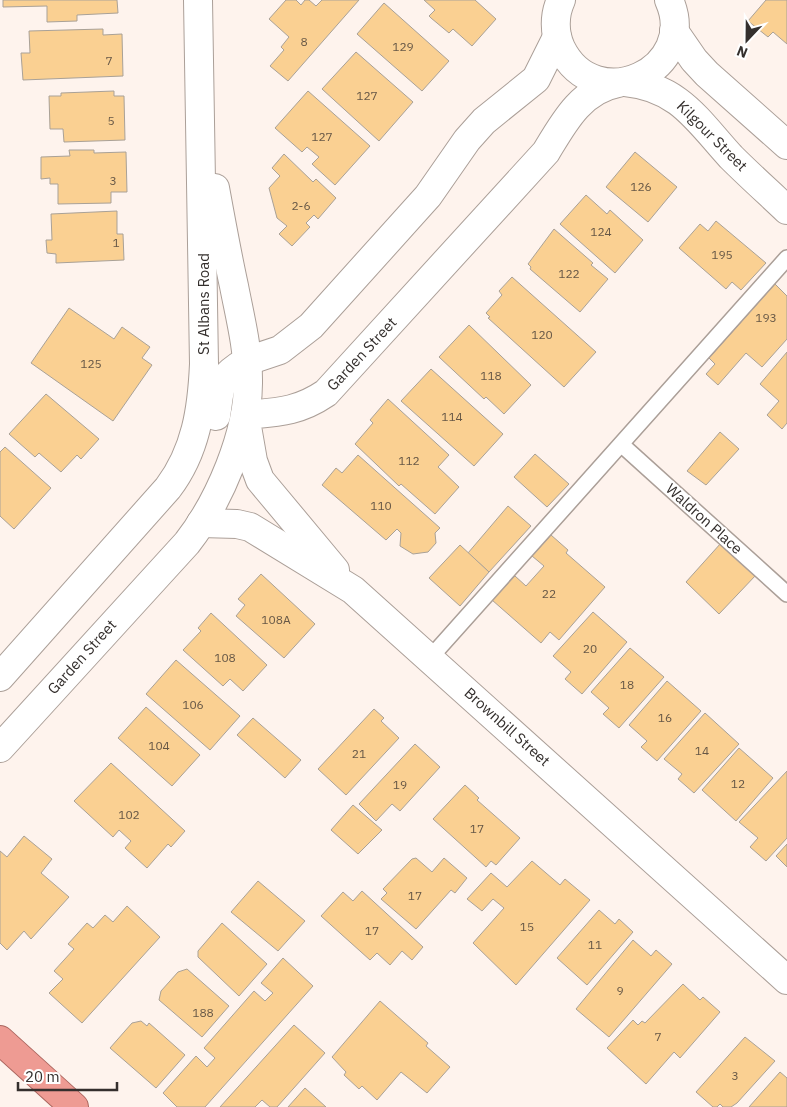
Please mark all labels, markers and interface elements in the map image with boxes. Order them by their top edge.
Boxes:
north arrow [722,15,772,65]
house number: 8 [300,34,308,49]
house number: 129 [392,39,414,54]
text: N [734,42,750,62]
house number: 7 [105,53,113,68]
house number: 127 [356,88,378,103]
street label: Kilgour Street [673,96,752,175]
house number: 5 [107,113,115,128]
house number: 127 [311,129,333,144]
house number: 3 [109,173,117,188]
house number: 126 [630,179,652,194]
house number: 2-6 [291,198,311,213]
house number: 124 [590,224,612,239]
house number: 1 [112,235,120,250]
house number: 195 [711,247,733,262]
street label: St Albans Road [194,253,213,355]
house number: 122 [558,266,580,281]
house number: 193 [755,310,777,325]
street label: Garden Street [323,313,401,395]
house number: 120 [531,327,553,342]
house number: 125 [80,356,102,371]
house number: 118 [480,368,502,383]
house number: 114 [441,409,463,424]
house number: 112 [398,453,420,468]
street label: Waldron Place [662,479,747,558]
house number: 110 [370,498,392,513]
house number: 22 [542,586,556,601]
house number: 108A [261,612,291,627]
street label: Garden Street [43,615,120,698]
house number: 20 [583,641,597,656]
house number: 108 [214,650,236,665]
house number: 18 [620,677,634,692]
street label: Brownbill Street [461,683,554,770]
house number: 106 [182,697,204,712]
house number: 16 [658,710,672,725]
house number: 104 [148,738,170,753]
house number: 14 [695,743,709,758]
house number: 21 [352,746,366,761]
house number: 12 [731,776,745,791]
house number: 19 [393,777,407,792]
house number: 102 [118,807,140,822]
house number: 17 [470,821,484,836]
house number: 17 [408,888,422,903]
house number: 15 [520,919,534,934]
house number: 17 [365,923,379,938]
house number: 11 [588,937,602,952]
house number: 9 [616,983,624,998]
house number: 188 [192,1005,214,1020]
house number: 7 [654,1029,662,1044]
scale bar [18,1060,116,1092]
text: 20 m [25,1067,60,1086]
house number: 3 [731,1068,739,1083]

